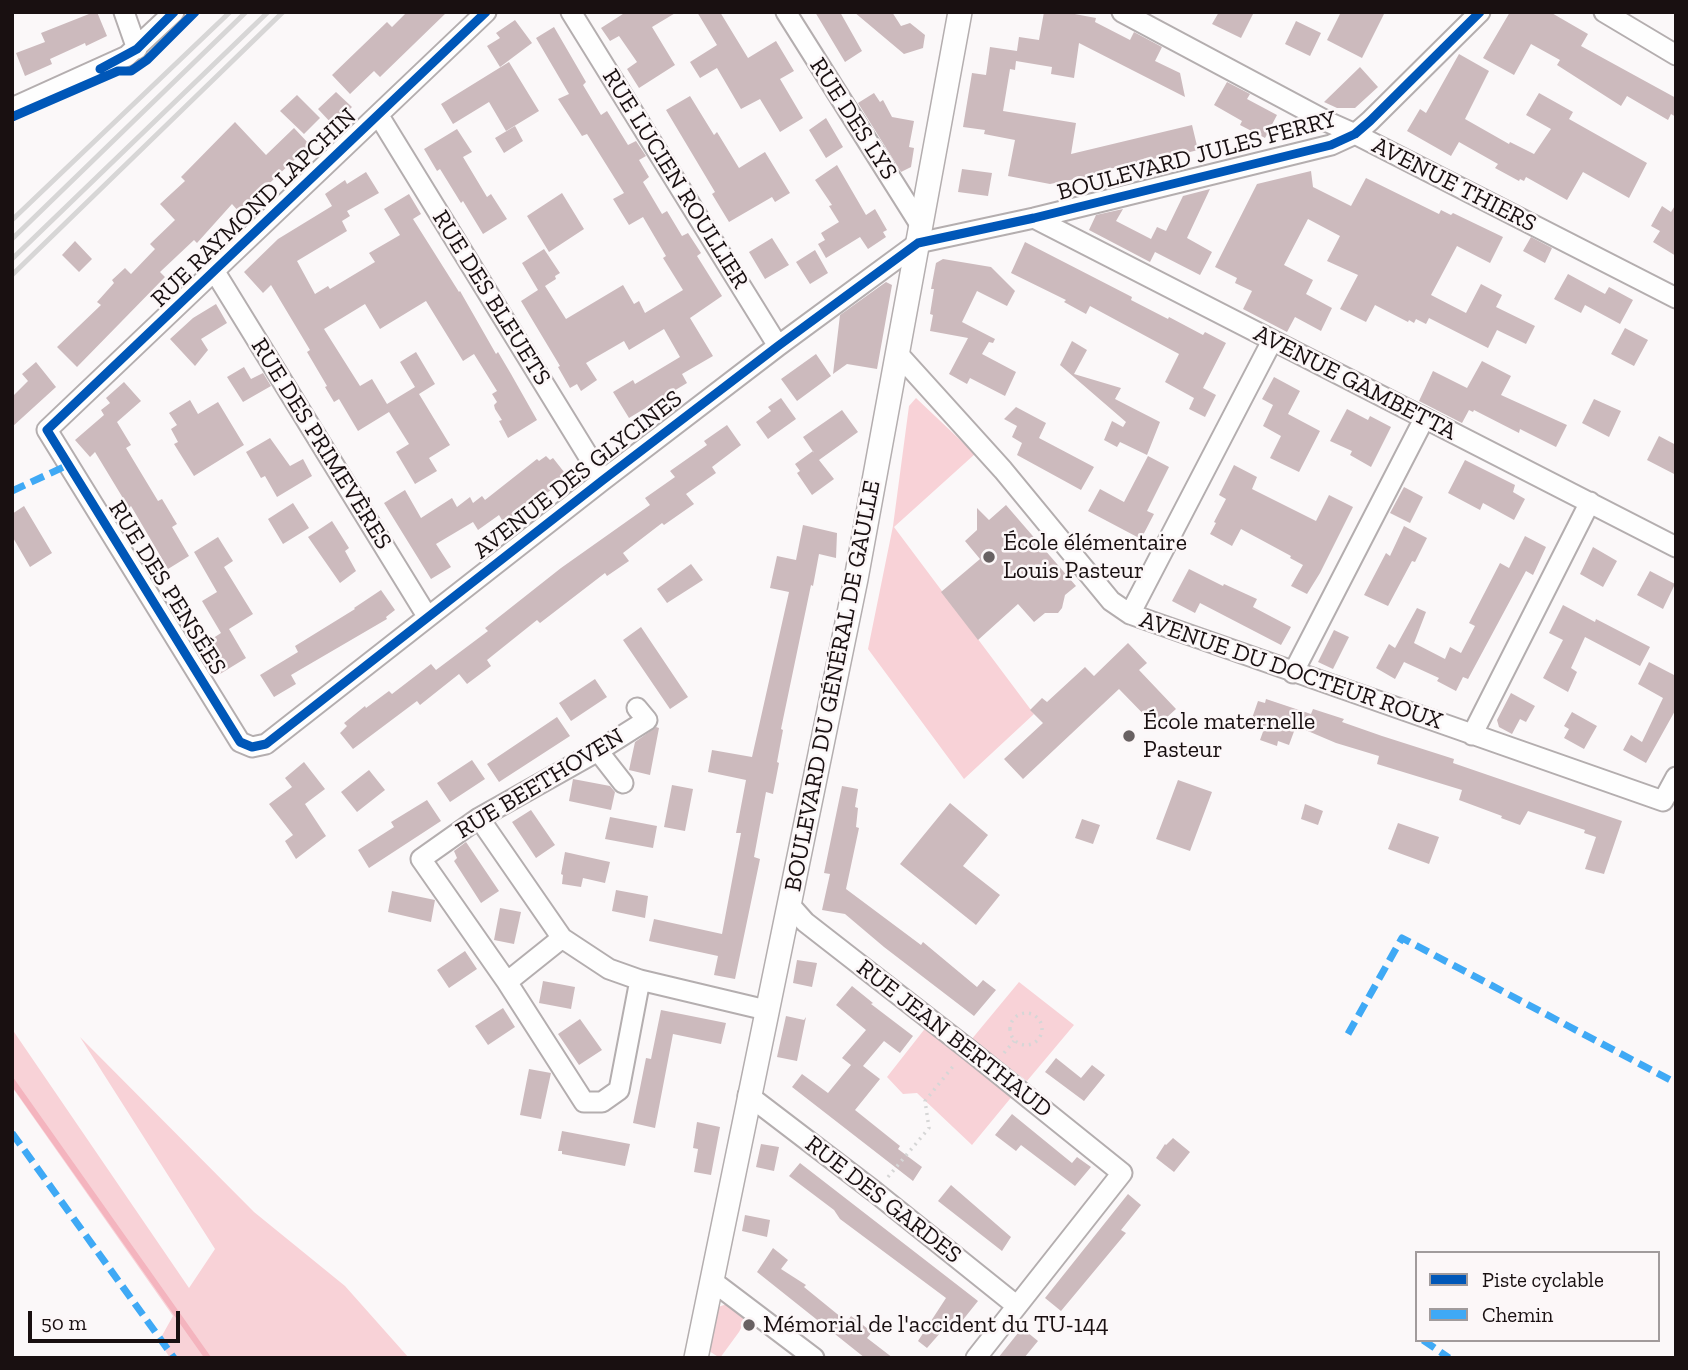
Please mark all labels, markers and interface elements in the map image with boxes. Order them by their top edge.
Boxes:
street label: RUE DES LYS [803,53,903,185]
street label: RUE LUCIEN ROULLIER [596,64,754,294]
street label: RUE RAYMOND LAPCHIN [145,102,363,314]
street label: BOULEVARD JULES FERRY [1054,105,1340,207]
street label: AVENUE THIERS [1367,131,1541,239]
street label: RUE DES BLEUETS [426,205,556,391]
street label: AVENUE GAMBETTA [1249,319,1461,447]
street label: RUE DES PRIMEVÈRES [244,333,398,555]
street label: AVENUE DES GLYCINES [468,384,688,566]
street label: BOULEVARD DU GÉNÉRAL DE GAULLE [779,478,887,894]
street label: RUE DES PENSÉES [102,496,232,680]
place label: École élémentaire Louis Pasteur [1003,529,1187,585]
marker: École élémentaire Louis Pasteur [981,549,997,565]
street label: AVENUE DU DOCTEUR ROUX [1136,606,1446,736]
place label: École maternelle Pasteur [1143,708,1315,764]
street label: RUE BEETHOVEN [451,722,629,846]
marker: École maternelle Pasteur [1121,728,1137,744]
street label: RUE JEAN BERTHAUD [851,954,1057,1124]
street label: RUE DES GARDES [799,1130,967,1270]
legend [1415,1251,1660,1342]
text: Piste cyclable [1482,1267,1604,1292]
scale bar [32,1296,184,1340]
text: Chemin [1482,1302,1553,1327]
text: 50 m [41,1310,87,1335]
place label: Mémorial de l'accident du TU-144 [763,1311,1109,1339]
marker: Mémorial de l'accident du TU-144 [741,1317,757,1333]

